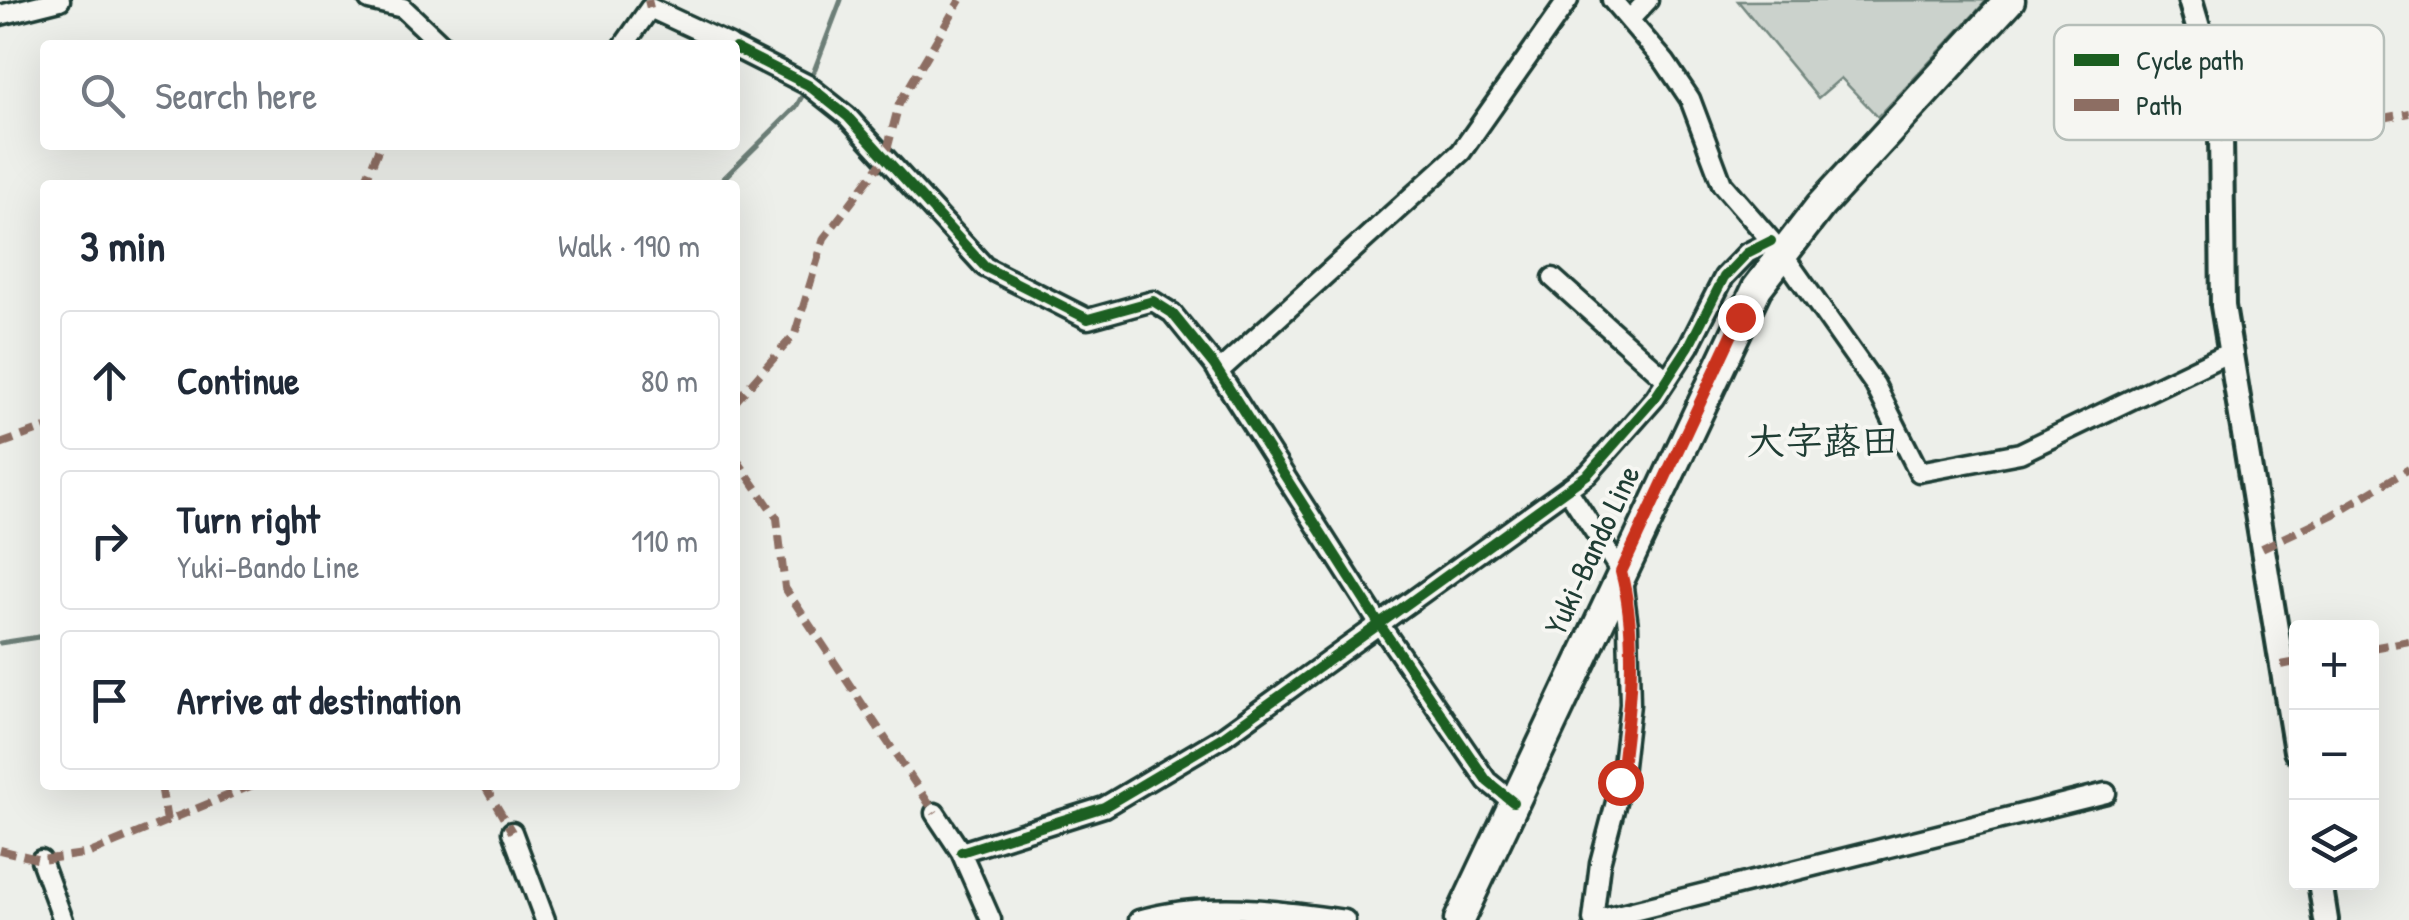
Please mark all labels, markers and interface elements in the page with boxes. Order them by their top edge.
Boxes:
legend [2054,25,2384,140]
search box [40,40,740,150]
text: Cycle path [2136,41,2244,79]
icon: search [75,68,130,123]
text: Search here [155,69,317,121]
text: Path [2136,86,2182,124]
text: 3 min [80,217,165,274]
text: Walk · 190 m [558,224,700,267]
route end [1718,295,1764,341]
icon: ahead [82,353,137,408]
text: Continue [177,354,299,406]
text: 80 m [641,359,698,402]
district label: 大字蕗田 [1747,414,1899,466]
street label: Yuki-Bando Line [1533,458,1650,642]
text: Turn right [177,493,320,545]
icon: right [82,513,137,568]
text: 110 m [631,519,698,562]
text: Yuki-Bando Line [177,545,360,588]
map controls [2289,620,2379,890]
button: + [2289,620,2379,710]
icon: arrive [82,673,137,728]
text: Arrive at destination [177,674,461,726]
button: − [2289,710,2379,800]
route start [1598,760,1644,806]
button: layers [2289,800,2379,890]

